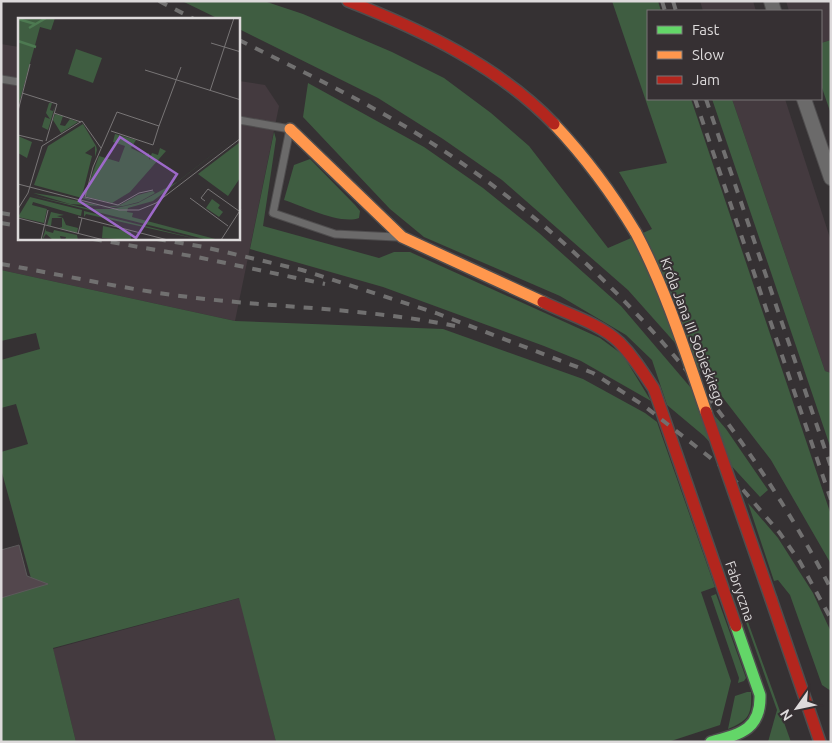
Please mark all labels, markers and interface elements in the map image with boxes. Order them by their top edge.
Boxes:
legend [647,10,822,100]
inset map [18,18,240,240]
text: Fast [692,21,720,38]
text: Slow [692,46,725,63]
text: Jam [692,71,720,88]
street label: Króla Jana III Sobieskiego [657,255,729,409]
street label: Fabryczna [722,559,758,623]
north arrow [772,683,822,733]
text: N [777,706,796,724]

